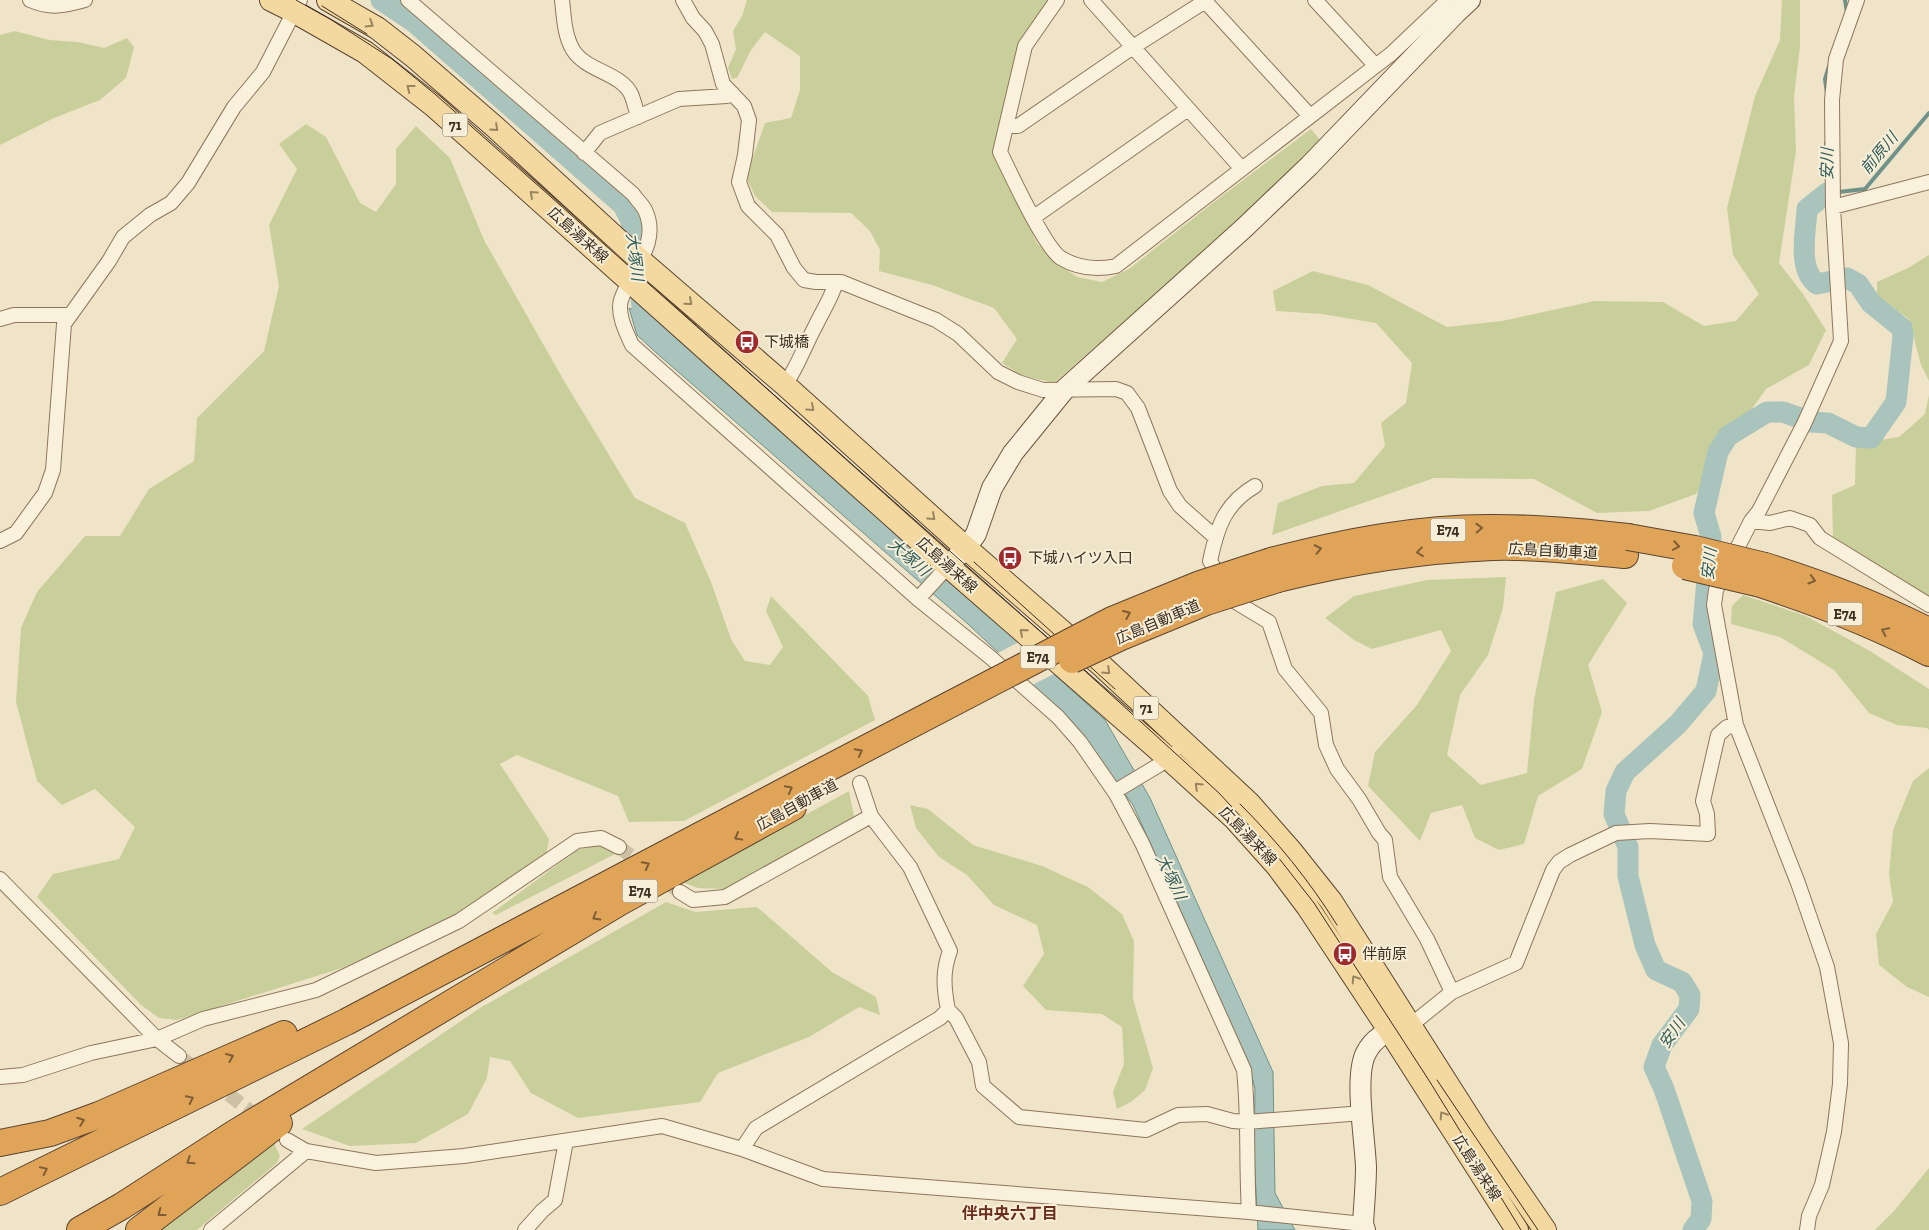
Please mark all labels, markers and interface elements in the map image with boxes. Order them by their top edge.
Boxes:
one-way arrow [365,18,374,27]
one-way arrow [407,85,416,93]
road number: 71 [442,114,468,136]
one-way arrow [489,122,498,131]
water label: 前原川 [1856,127,1903,177]
water label: 安川 [1817,146,1837,180]
one-way arrow [529,191,538,200]
street label: 広島湯来線 [544,203,612,267]
water label: 大塚川 [623,232,648,284]
one-way arrow [683,296,692,304]
bus stop icon: 下城橋 [734,329,760,355]
place label: 下城橋 [764,333,809,351]
one-way arrow [806,403,815,412]
one-way arrow [926,511,935,520]
road number: E74 [1430,518,1466,542]
one-way arrow [1475,523,1483,534]
street label: 広島湯来線 [913,533,981,597]
water label: 大塚川 [885,534,935,581]
street label: 広島自動車道 [1508,540,1598,562]
one-way arrow [1672,540,1681,550]
one-way arrow [1314,544,1323,555]
bus stop icon: 下城ハイツ入口 [997,545,1023,571]
water label: 安川 [1698,545,1720,581]
one-way arrow [1415,547,1424,557]
place label: 下城ハイツ入口 [1028,549,1133,567]
one-way arrow [1807,575,1815,585]
street label: 広島自動車道 [1113,596,1203,648]
road number: E74 [1828,602,1862,626]
one-way arrow [1122,609,1131,620]
one-way arrow [1881,627,1890,637]
one-way arrow [1020,629,1029,638]
road number: E74 [1020,646,1056,669]
one-way arrow [1101,665,1110,674]
road number: 71 [1134,696,1158,720]
one-way arrow [853,748,862,758]
street label: 広島自動車道 [753,775,841,835]
one-way arrow [1195,783,1204,792]
one-way arrow [784,785,793,795]
street label: 広島湯来線 [1215,803,1281,869]
one-way arrow [734,831,743,841]
water label: 大塚川 [1152,851,1191,905]
one-way arrow [640,861,649,871]
road number: E74 [622,879,658,902]
one-way arrow [593,910,602,920]
bus stop icon: 伴前原 [1332,941,1358,967]
place label: 伴前原 [1362,945,1407,963]
one-way arrow [1352,975,1361,984]
water label: 安川 [1655,1013,1690,1052]
one-way arrow [225,1053,234,1064]
one-way arrow [185,1095,194,1105]
one-way arrow [1440,1112,1450,1121]
one-way arrow [76,1117,84,1127]
street label: 広島湯来線 [1449,1132,1505,1204]
one-way arrow [187,1155,196,1165]
one-way arrow [39,1166,48,1176]
district label: 伴中央六丁目 [961,1204,1058,1223]
one-way arrow [158,1207,167,1215]

